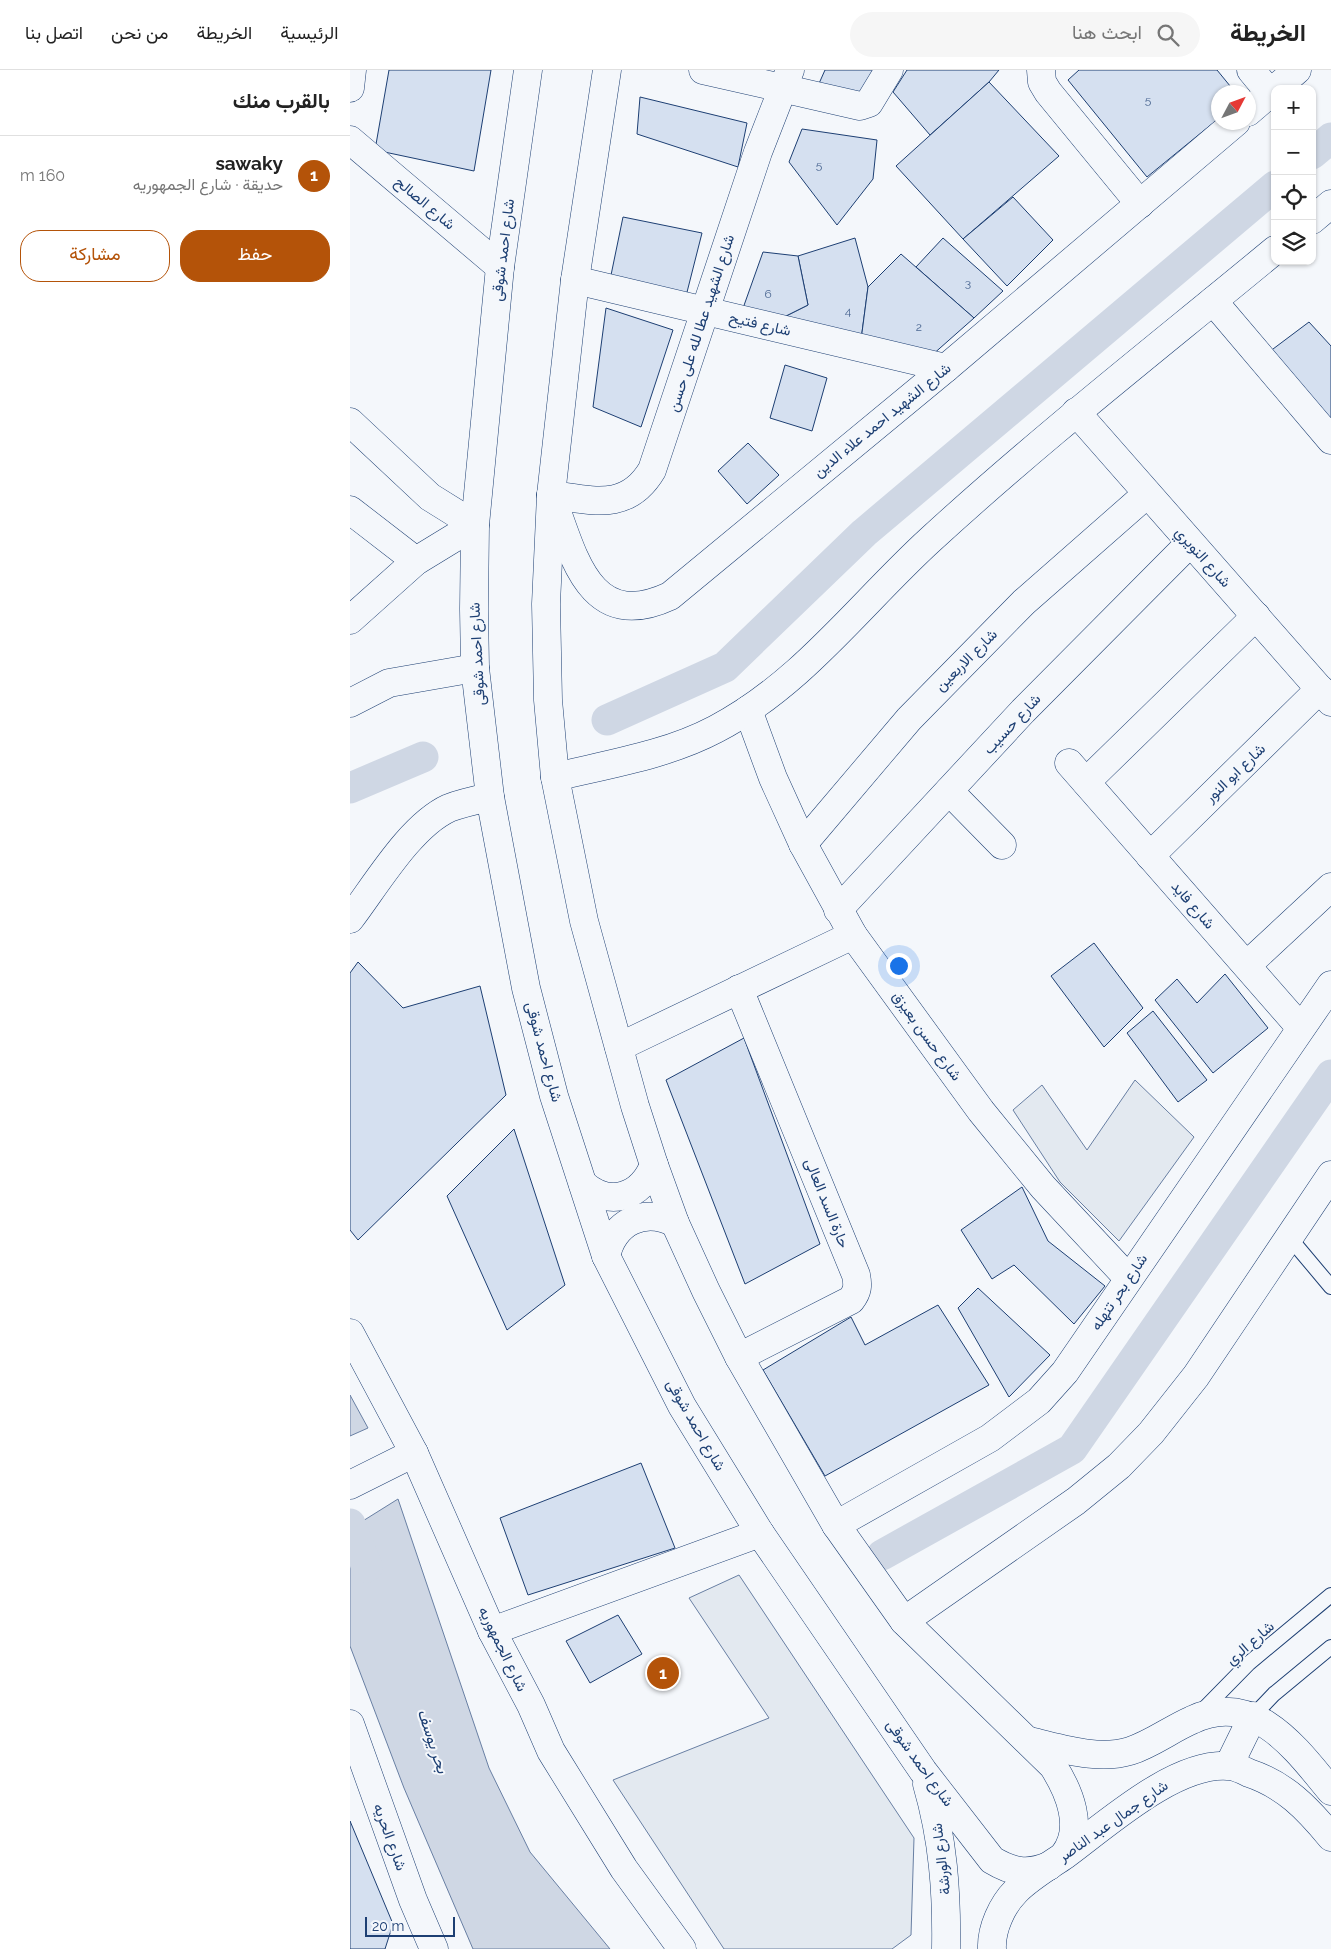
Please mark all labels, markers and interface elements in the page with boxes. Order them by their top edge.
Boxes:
search box [850,12,1200,57]
text: الخريطة [1230,18,1306,47]
text: ابحث هنا [1072,21,1142,43]
icon: search [1154,21,1182,49]
text: اتصل بنا [25,22,83,43]
text: من نحن [111,22,168,43]
text: الخريطة [196,22,252,43]
text: الرئيسية [280,22,338,43]
north arrow [1211,85,1256,130]
map controls [1271,85,1316,265]
button: + [1271,85,1316,130]
text: بالقرب منك [233,88,330,113]
house number: 5 [1145,93,1152,107]
button: − [1271,130,1316,175]
text: sawaky [215,152,283,174]
house number: 5 [816,158,823,172]
text: 160 m [20,166,65,185]
text: 1 [310,166,318,185]
street label: شارع الصالح [390,173,459,235]
text: حديقة · شارع الجمهوريه [133,175,283,194]
button: locate [1271,175,1316,220]
street label: شارع احمد شوقى [488,198,520,302]
button: layers [1271,220,1316,265]
button: مشاركة [20,230,170,282]
button: حفظ [180,230,330,282]
street label: شارع الشهيد عطا لله على حسن [664,232,740,414]
house number: 3 [965,276,971,290]
house number: 6 [764,287,772,301]
house number: 4 [845,304,852,318]
street label: شارع فتيح [727,308,793,342]
house number: 2 [916,320,922,334]
street label: شارع الشهيد احمد علاء الدين [810,359,956,483]
street label: شارع النويري [1168,523,1235,594]
street label: شارع احمد شوقى [465,602,491,706]
street label: شارع الاربعين [931,625,1002,696]
street label: شارع حسيب [979,690,1046,759]
street label: شارع ابو النور [1200,740,1270,808]
street label: شارع فايد [1166,877,1219,934]
your location [886,953,912,979]
street label: شارع حسن بعيزق [887,988,966,1085]
street label: شارع احمد شوقى [520,1000,566,1105]
street label: حارة السد العالى [800,1155,853,1251]
street label: شارع بحر تنهله [1087,1250,1153,1335]
street label: شارع احمد شوقى [661,1376,730,1475]
street label: شارع الجمهوريه [473,1604,531,1695]
street label: شارع الري [1222,1617,1281,1672]
pin: 1 [647,1654,679,1692]
water label: بحر يوسف [413,1707,453,1777]
street label: شارع احمد شوقى [881,1716,958,1811]
street label: شارع جمال عبد الناصر [1054,1776,1173,1868]
street label: شارع الحريه [368,1801,411,1874]
street label: شارع الورشة [928,1822,956,1896]
scale bar [365,1914,455,1937]
text: 20 m [372,1918,404,1934]

